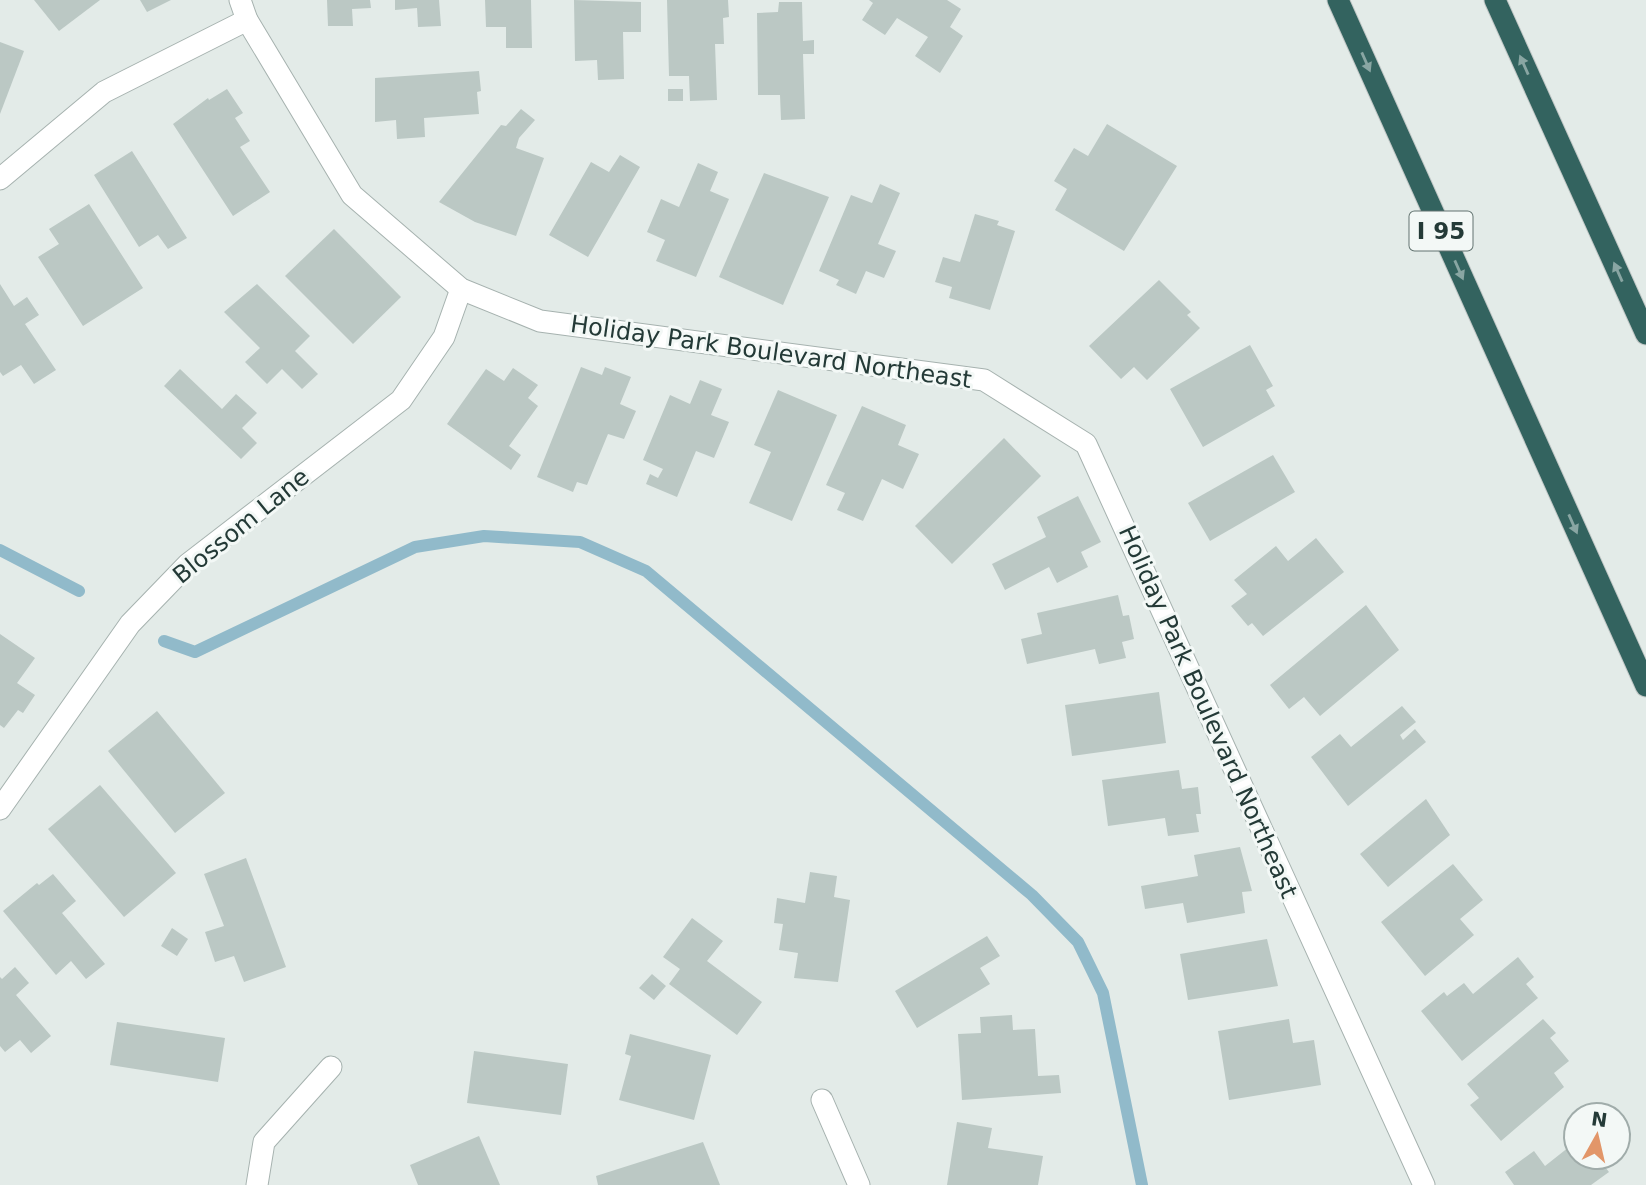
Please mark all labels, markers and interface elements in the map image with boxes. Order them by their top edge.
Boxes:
one-way arrow [1360,52,1372,72]
one-way arrow [1518,55,1530,75]
road number: I 95 [1410,212,1472,250]
one-way arrow [1453,260,1465,280]
one-way arrow [1612,262,1624,282]
street label: Holiday Park Boulevard Northeast [569,310,973,394]
street label: Blossom Lane [167,463,315,589]
one-way arrow [1567,514,1579,534]
street label: Holiday Park Boulevard Northeast [1113,521,1303,903]
north arrow [1562,1101,1632,1171]
text: N [1590,1107,1609,1131]

